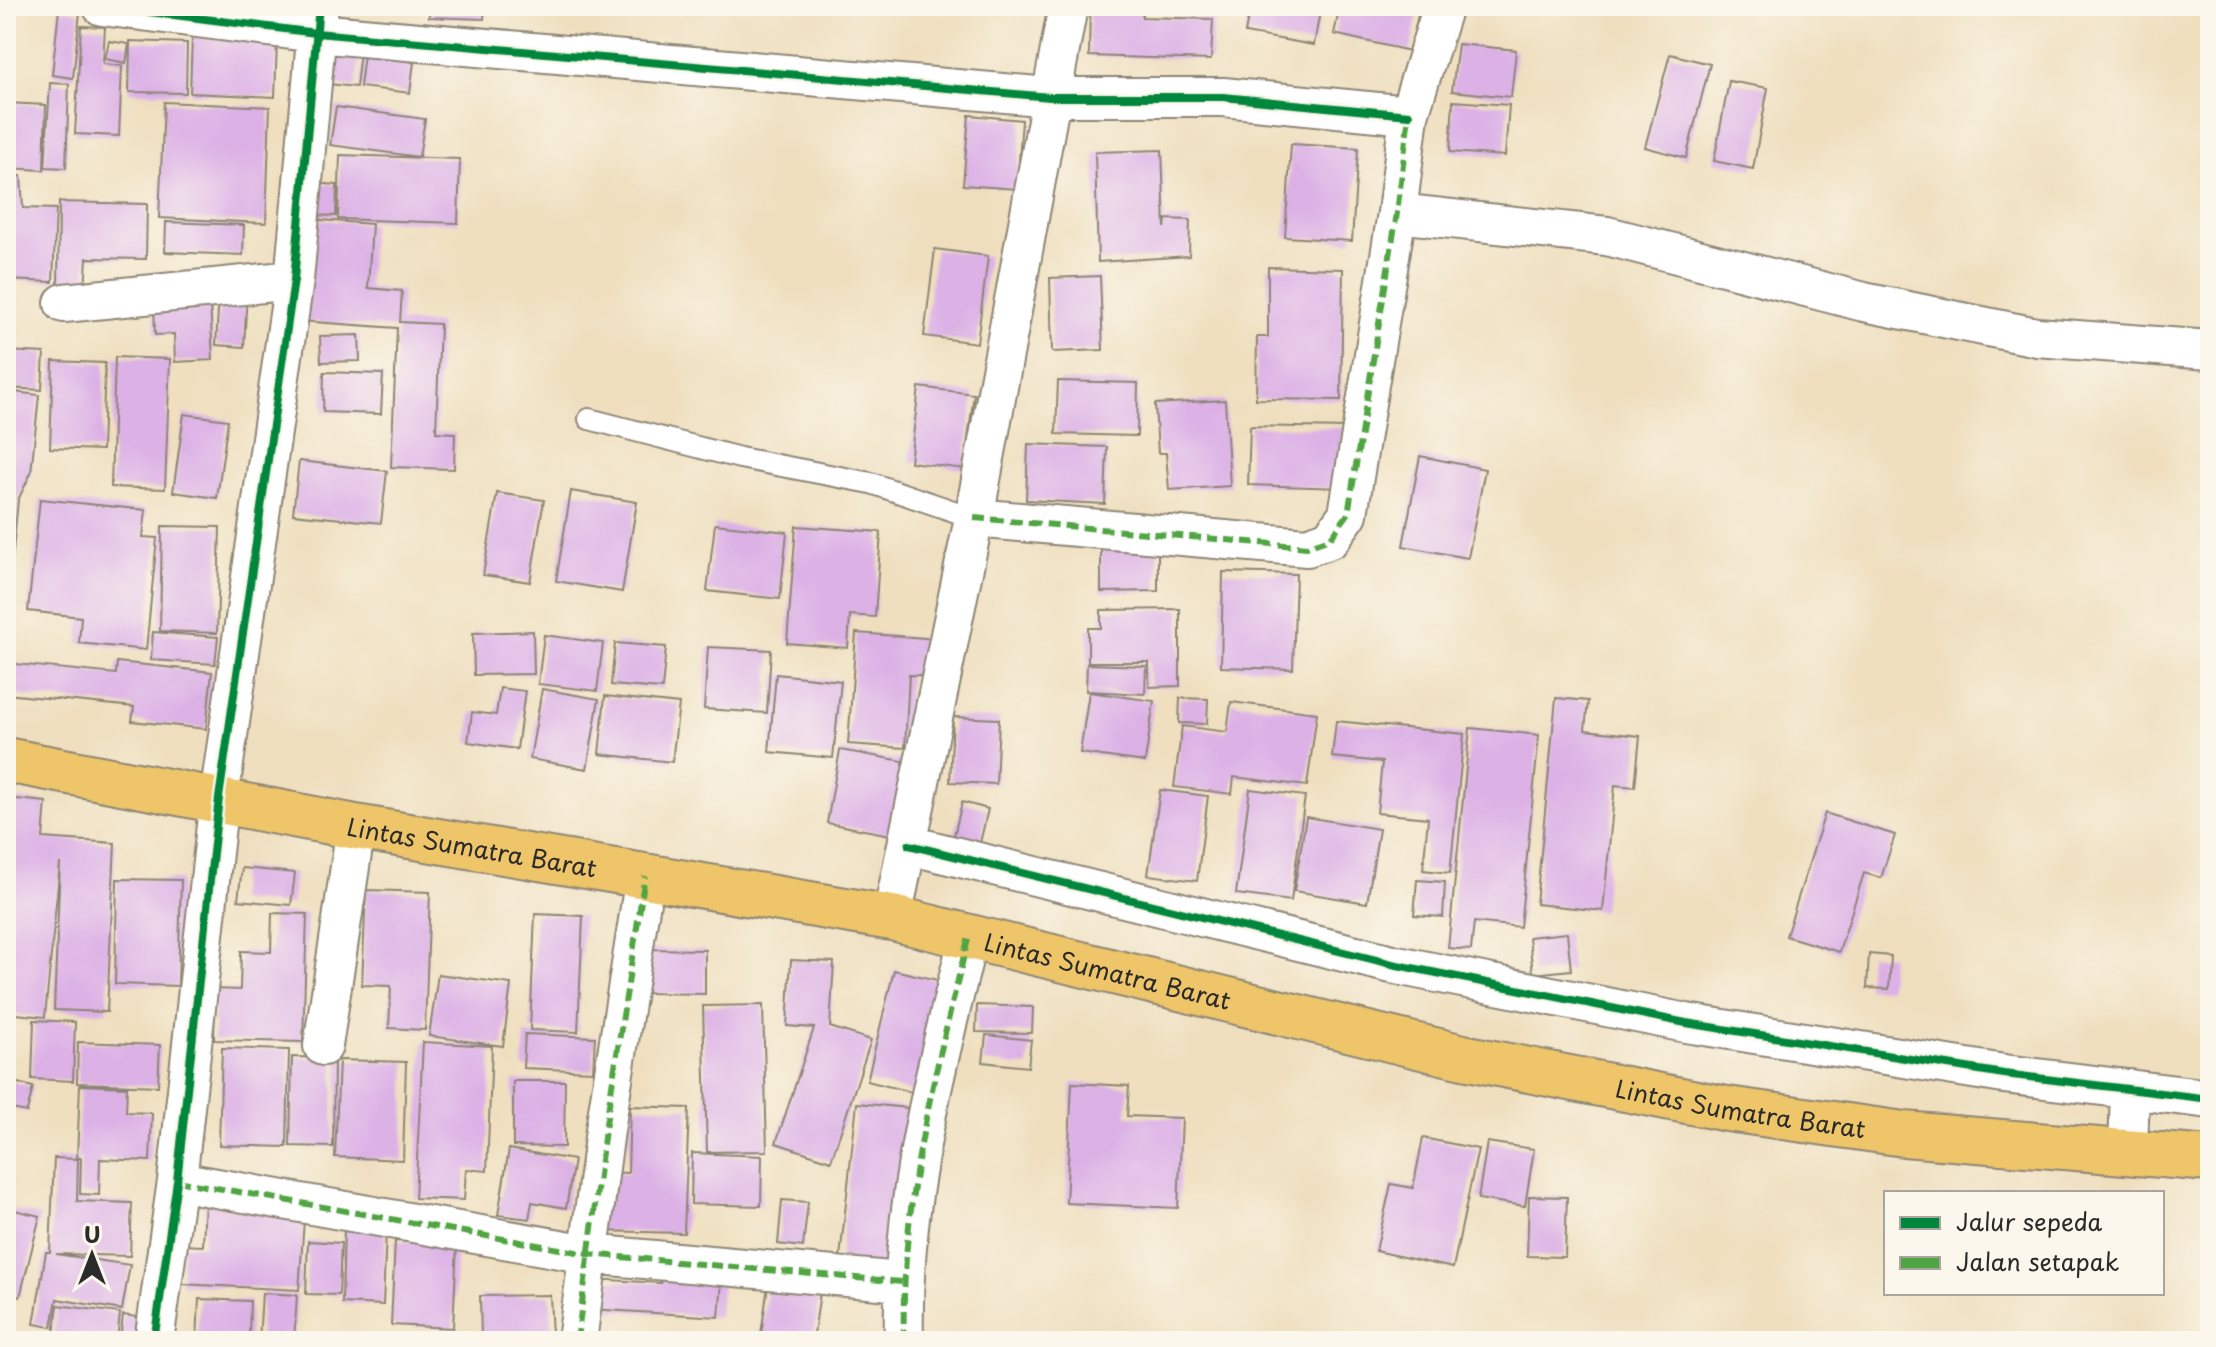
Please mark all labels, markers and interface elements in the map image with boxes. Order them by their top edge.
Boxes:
street label: Lintas Sumatra Barat [344,808,600,886]
street label: Lintas Sumatra Barat [981,923,1235,1018]
street label: Lintas Sumatra Barat [1612,1069,1868,1146]
legend [1884,1191,2164,1295]
text: Jalur sepeda [1956,1203,2103,1239]
north arrow [52,1215,132,1295]
text: U [84,1217,100,1250]
text: Jalan setapak [1956,1243,2119,1279]

